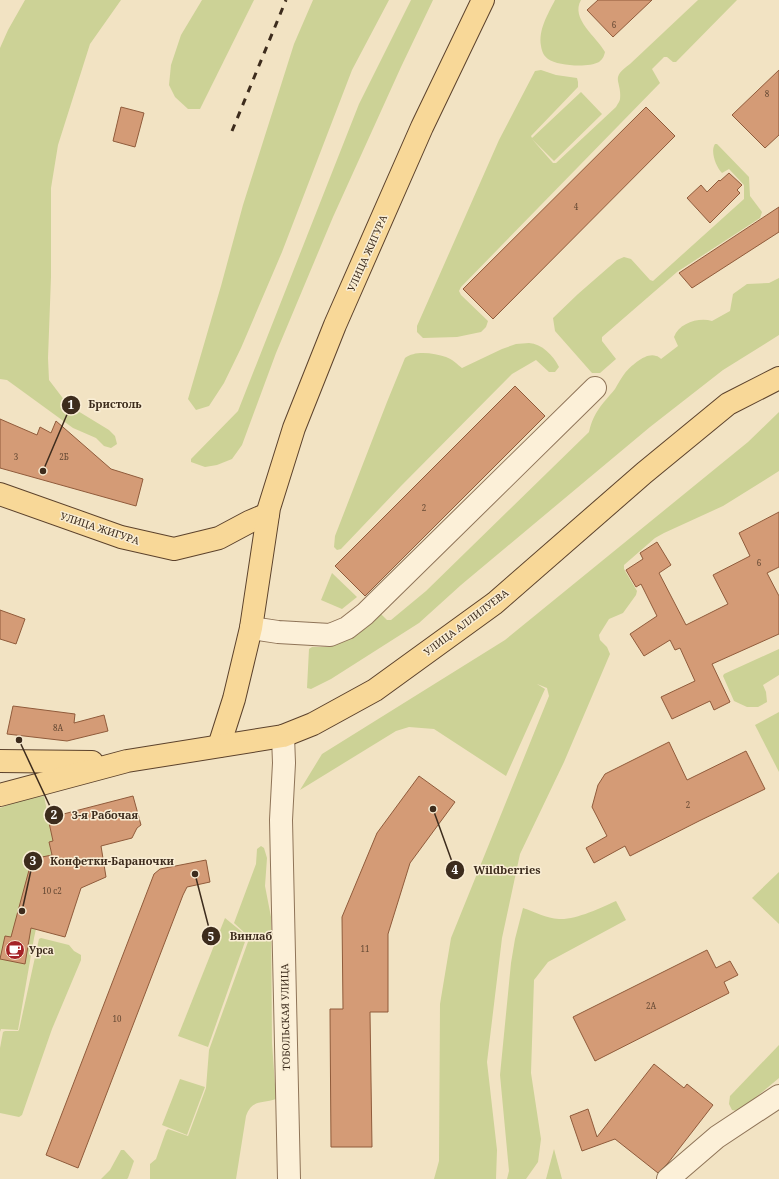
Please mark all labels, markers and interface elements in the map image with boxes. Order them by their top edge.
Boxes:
house number: 6 [612,19,617,30]
house number: 8 [765,88,770,99]
house number: 4 [574,201,579,212]
street label: УЛИЦА ЖИГУРА [344,212,391,294]
callout: Бристоль [61,393,150,416]
text: 1 [68,396,75,413]
text: Бристоль [88,396,142,411]
house number: 3 [14,451,19,462]
house number: 2Б [59,451,69,462]
house number: 2 [422,502,426,513]
street label: УЛИЦА ЖИГУРА [59,509,142,548]
house number: 6 [757,557,762,568]
street label: УЛИЦА АЛЛИЛУЕВА [421,585,512,659]
house number: 8А [53,722,63,733]
house number: 2 [686,799,690,810]
callout: 3-я Рабочая [44,804,146,827]
text: 2 [51,806,58,823]
text: 3-я Рабочая [72,807,139,822]
callout: Конфетки-Бараночки [23,849,182,872]
text: 3 [30,852,37,869]
text: Конфетки-Бараночки [50,853,174,868]
callout: Wildberries [445,859,548,882]
text: 4 [452,861,459,878]
text: Wildberries [473,862,541,877]
house number: 10 с2 [42,885,62,896]
callout: Винлаб [201,925,280,948]
text: 5 [208,928,215,945]
text: Винлаб [230,928,273,943]
cafe icon: Урса [4,939,26,961]
place label: Урса [29,943,54,957]
house number: 11 [361,943,369,954]
street label: ТОБОЛЬСКАЯ УЛИЦА [277,962,293,1071]
house number: 2А [646,1000,656,1011]
house number: 10 [113,1013,122,1024]

